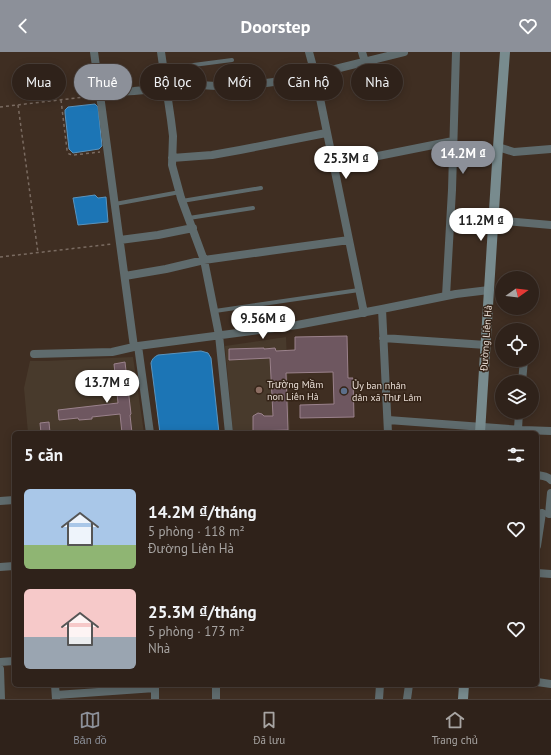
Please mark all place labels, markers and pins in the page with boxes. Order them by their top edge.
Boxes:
pin: 14.2M ₫ [426,141,500,175]
pin: 25.3M ₫ [309,146,383,180]
pin: 11.2M ₫ [444,208,518,242]
pin: 9.56M ₫ [226,306,300,340]
pin: 13.7M ₫ [70,370,144,404]
place label: Trường Mầm non Liên Hà [267,378,323,403]
place label: Ủy ban nhân dân xã Thư Lâm [352,379,422,404]
marker: Trường Mầm non Liên Hà [254,385,264,395]
marker: Ủy ban nhân dân xã Thư Lâm [339,386,349,396]

